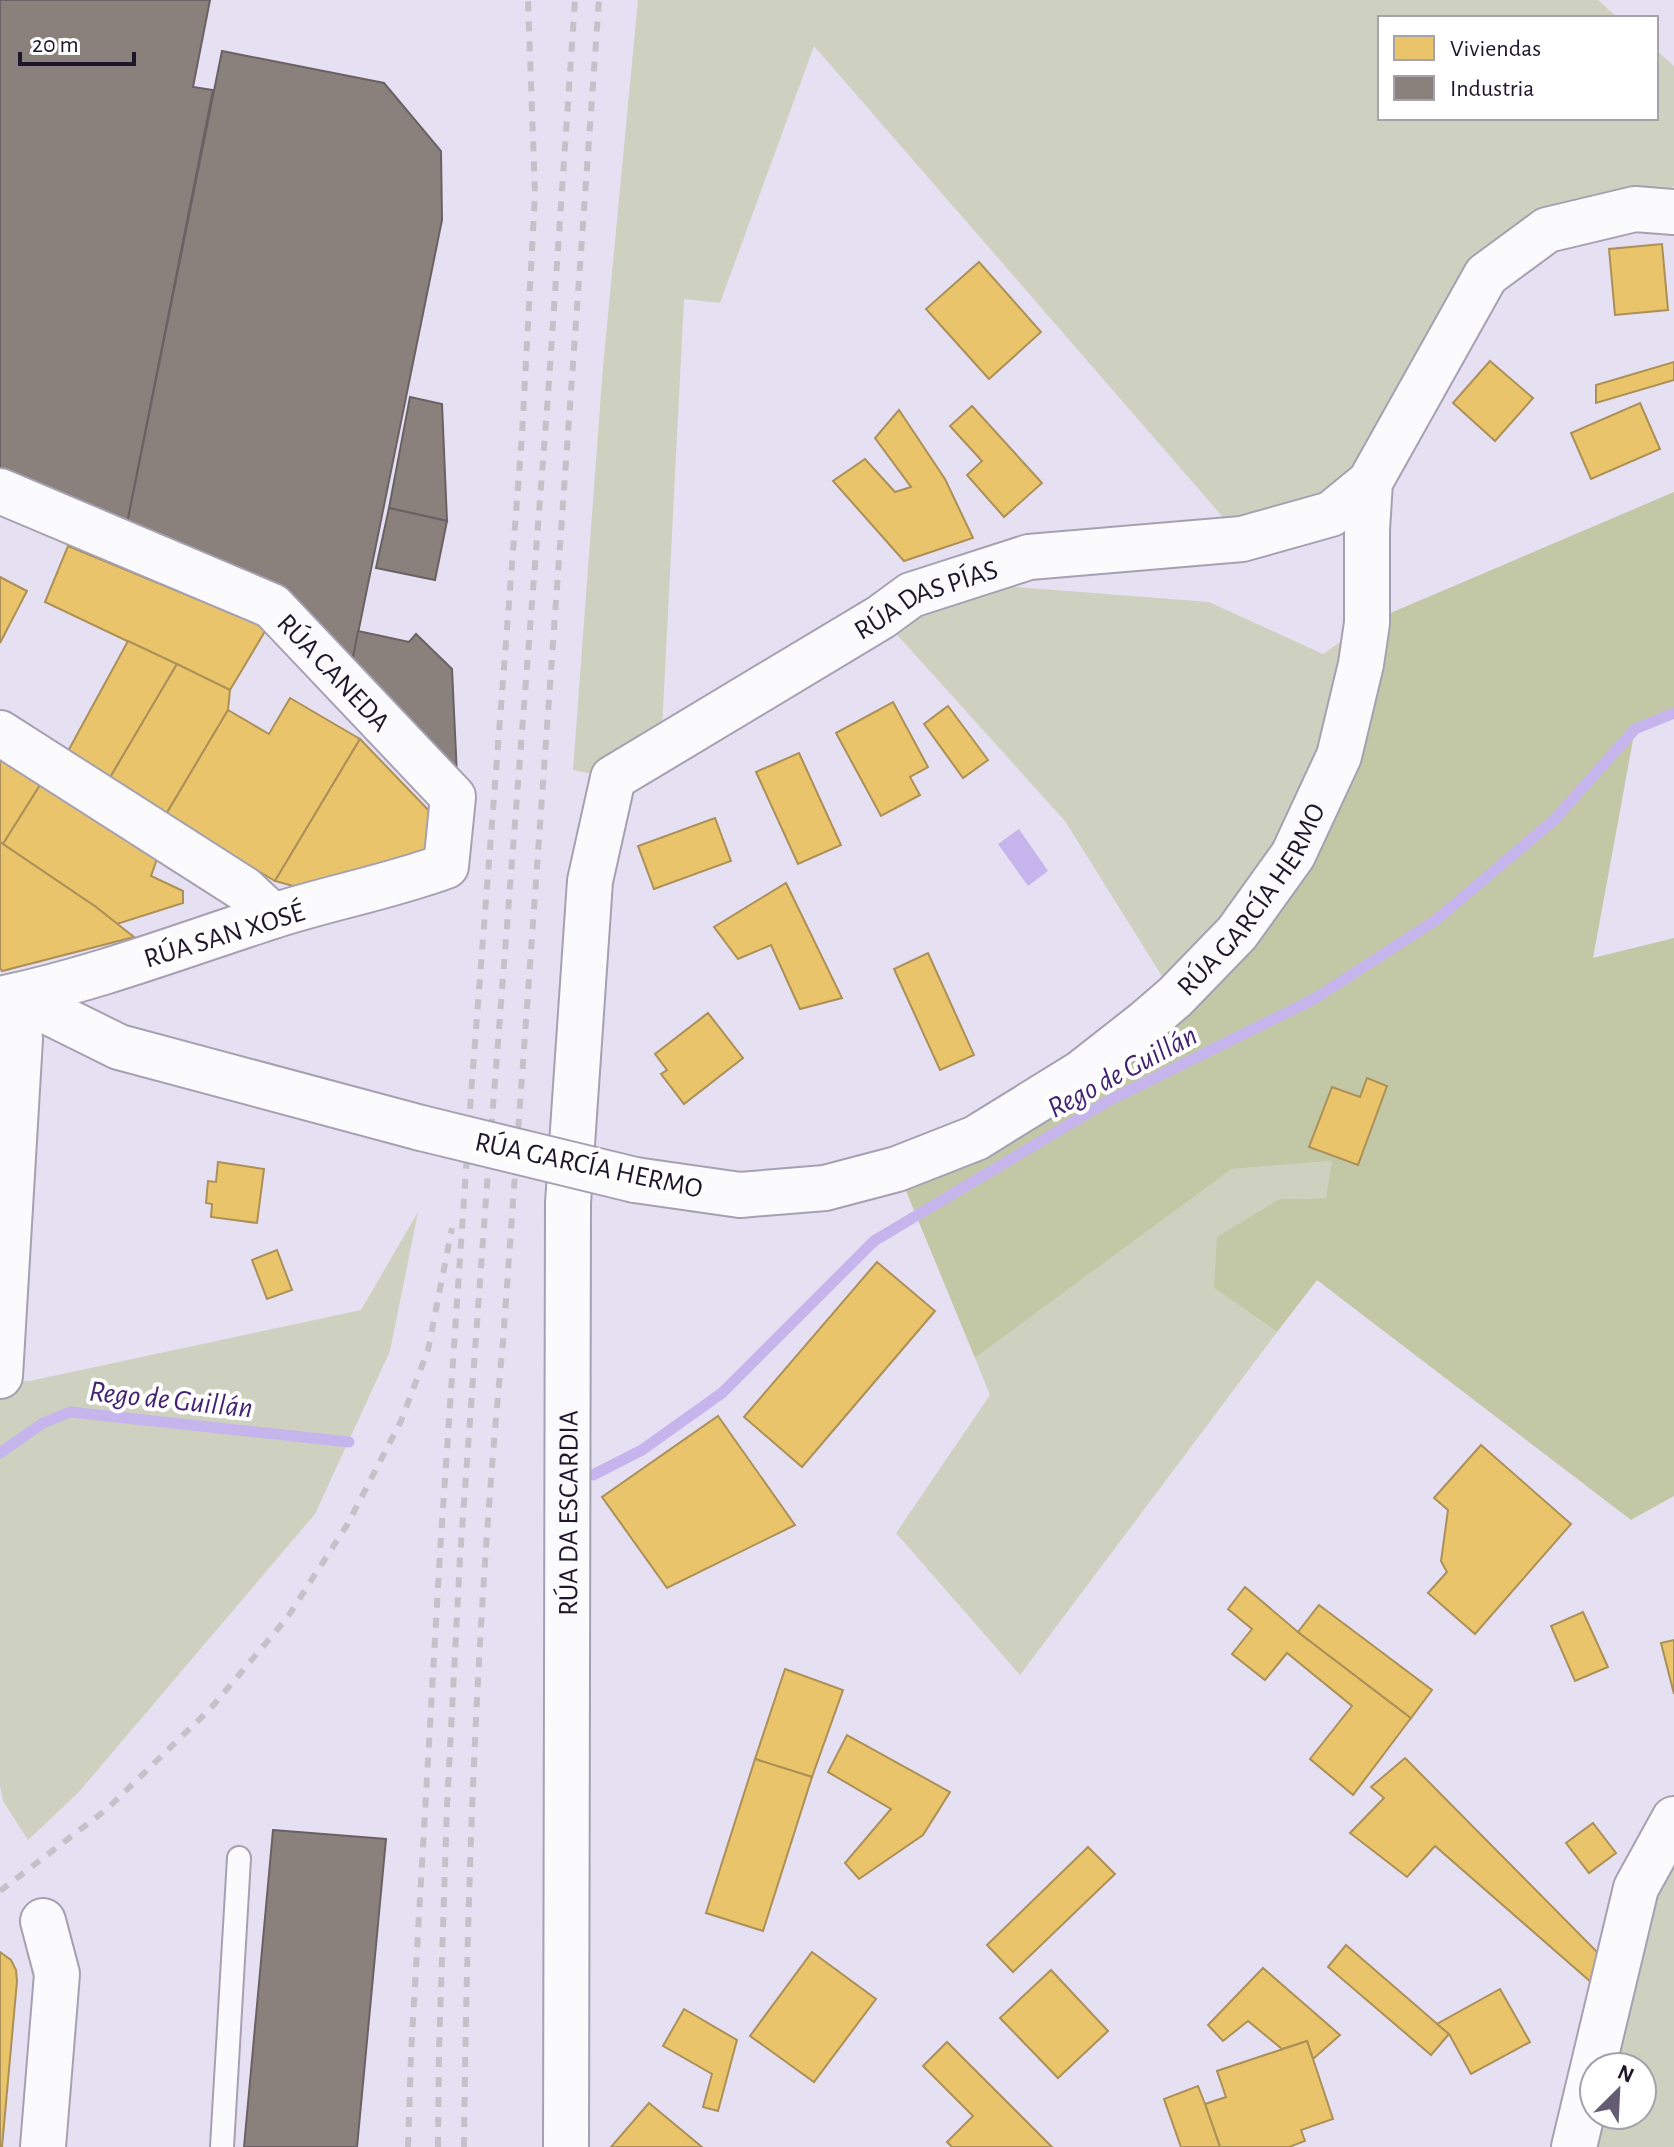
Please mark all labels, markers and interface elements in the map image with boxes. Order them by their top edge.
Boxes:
scale bar [20,16,134,66]
legend [1378,16,1658,120]
text: 20 m [32,33,79,57]
text: Viviendas [1450,37,1541,61]
text: Industria [1450,77,1534,101]
street label: RÚA DAS PÍAS [850,556,1001,646]
street label: RÚA CANEDA [271,609,395,737]
street label: RÚA GARCÍA HERMO [1173,799,1331,1002]
street label: RÚA SAN XOSÉ [140,895,308,974]
water label: Rego de Guillán [1043,1020,1202,1124]
street label: RÚA GARCÍA HERMO [472,1125,706,1204]
water label: Rego de Guillán [88,1376,254,1424]
street label: RÚA DA ESCARDIA [552,1410,584,1616]
north arrow [1578,2051,1658,2131]
text: N [1614,2060,1637,2087]

